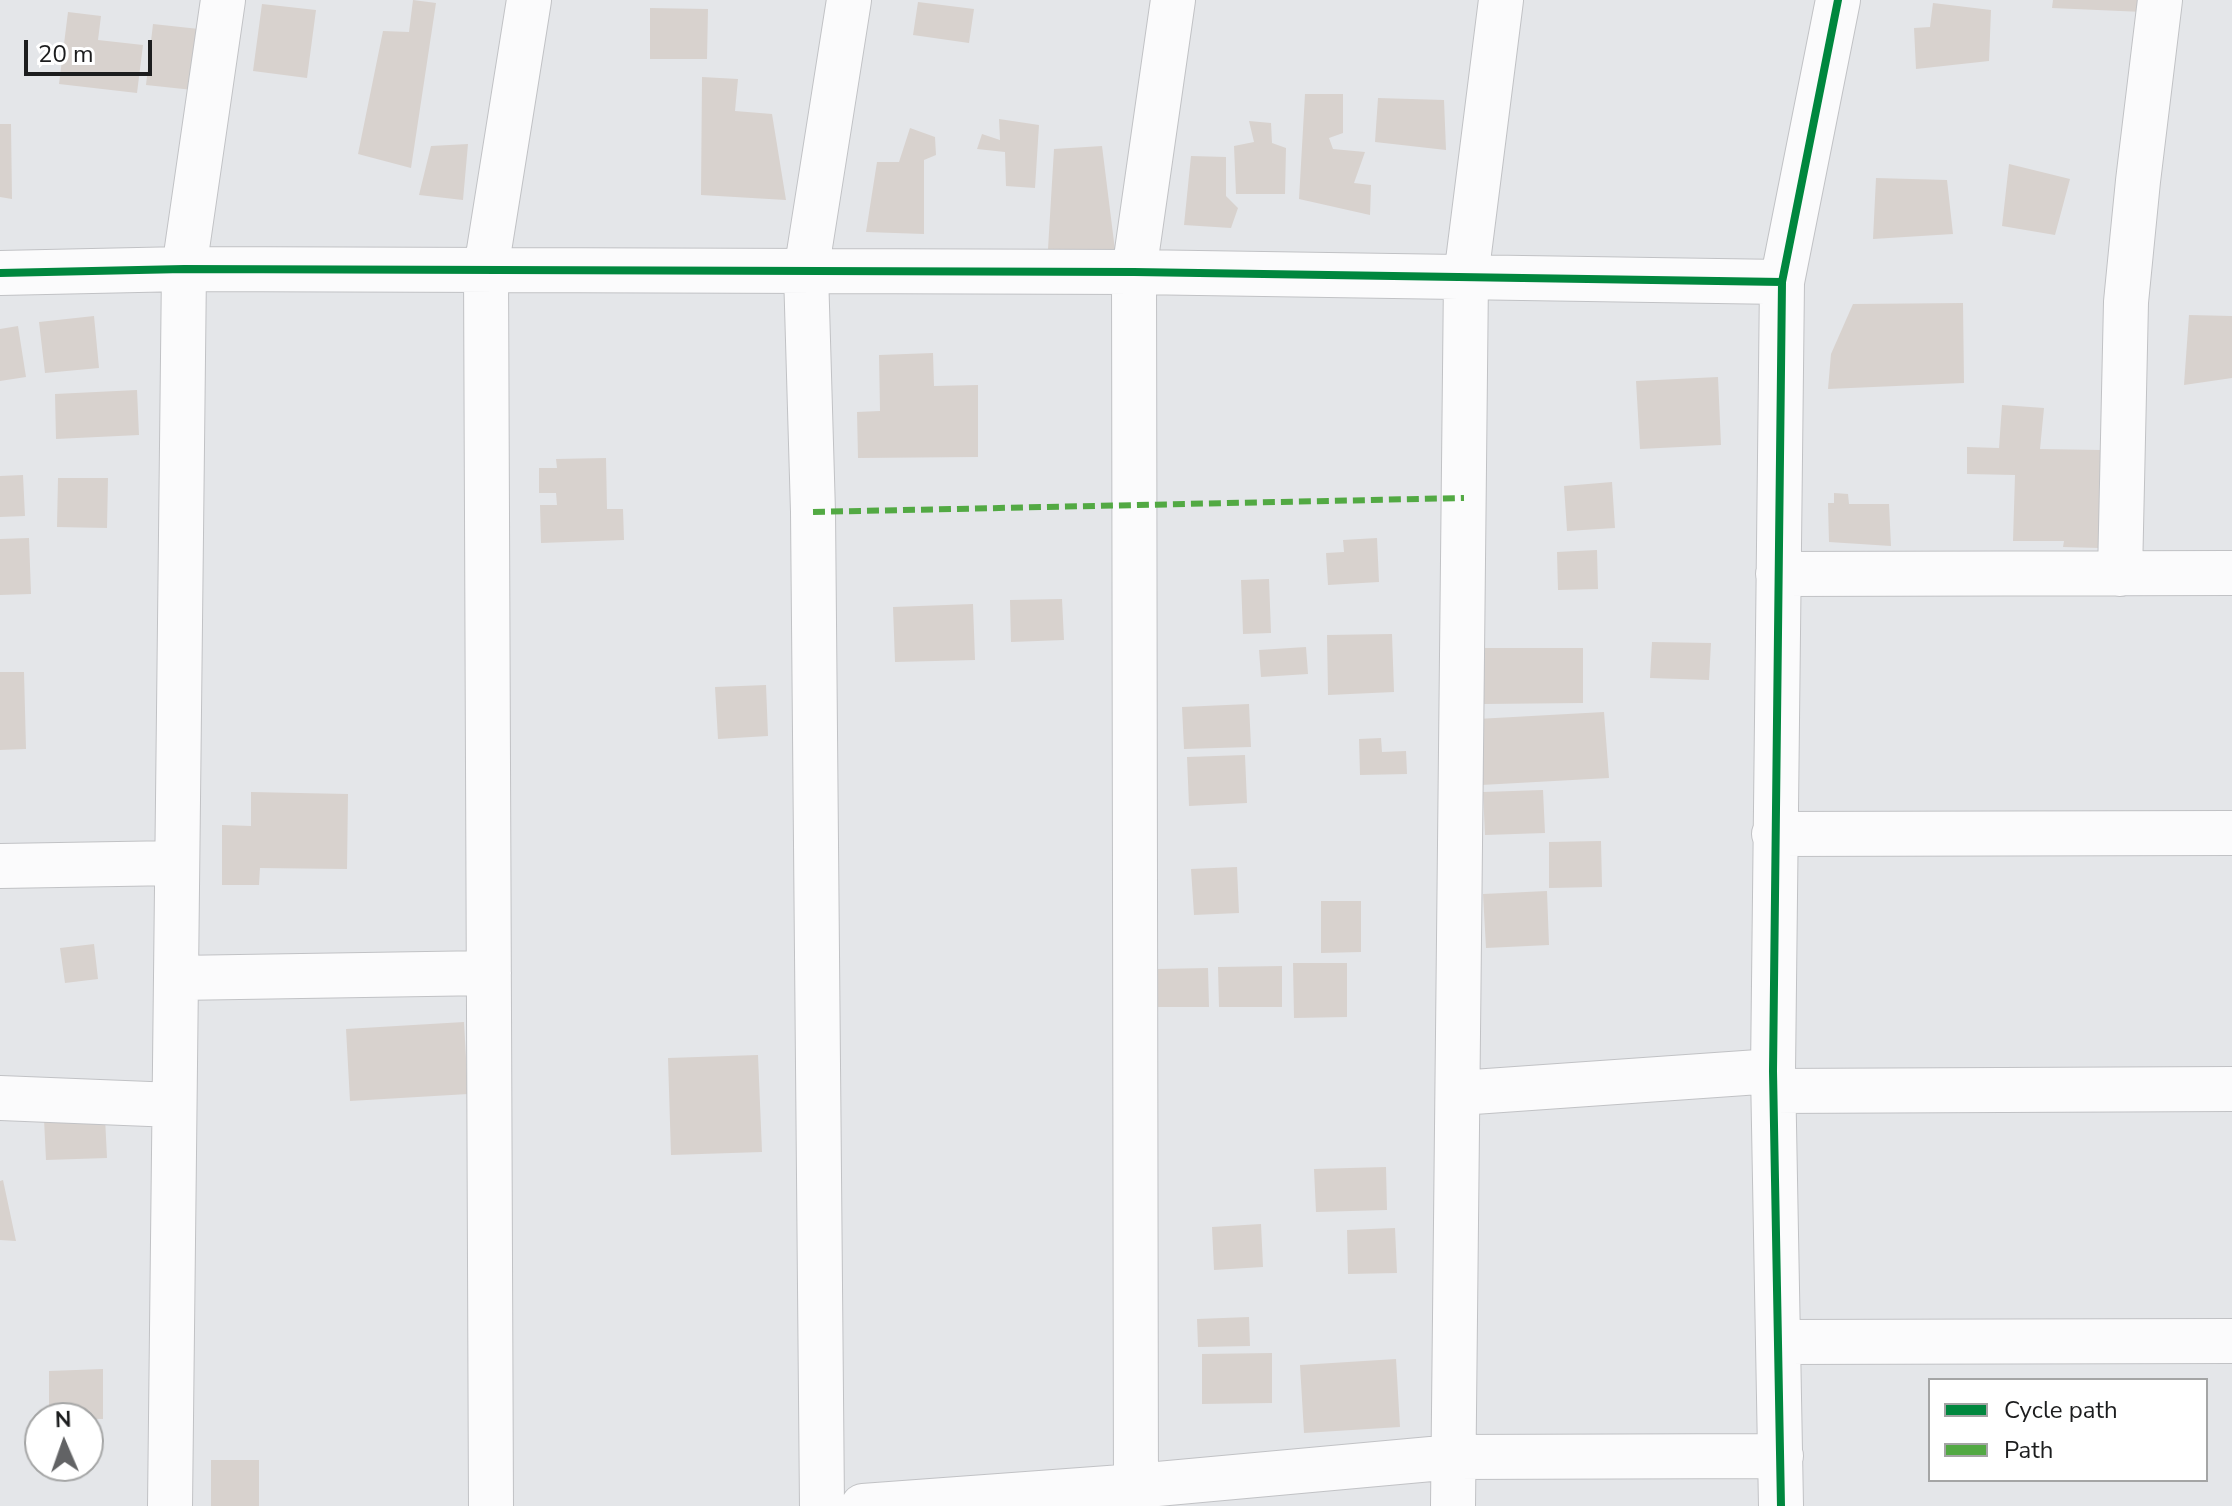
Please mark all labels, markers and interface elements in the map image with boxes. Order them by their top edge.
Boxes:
scale bar [28,24,156,74]
text: 20 m [38,38,94,70]
legend [1928,1378,2208,1482]
text: Cycle path [2004,1394,2118,1426]
north arrow [24,1402,104,1482]
text: N [54,1405,72,1435]
text: Path [2004,1434,2053,1466]

